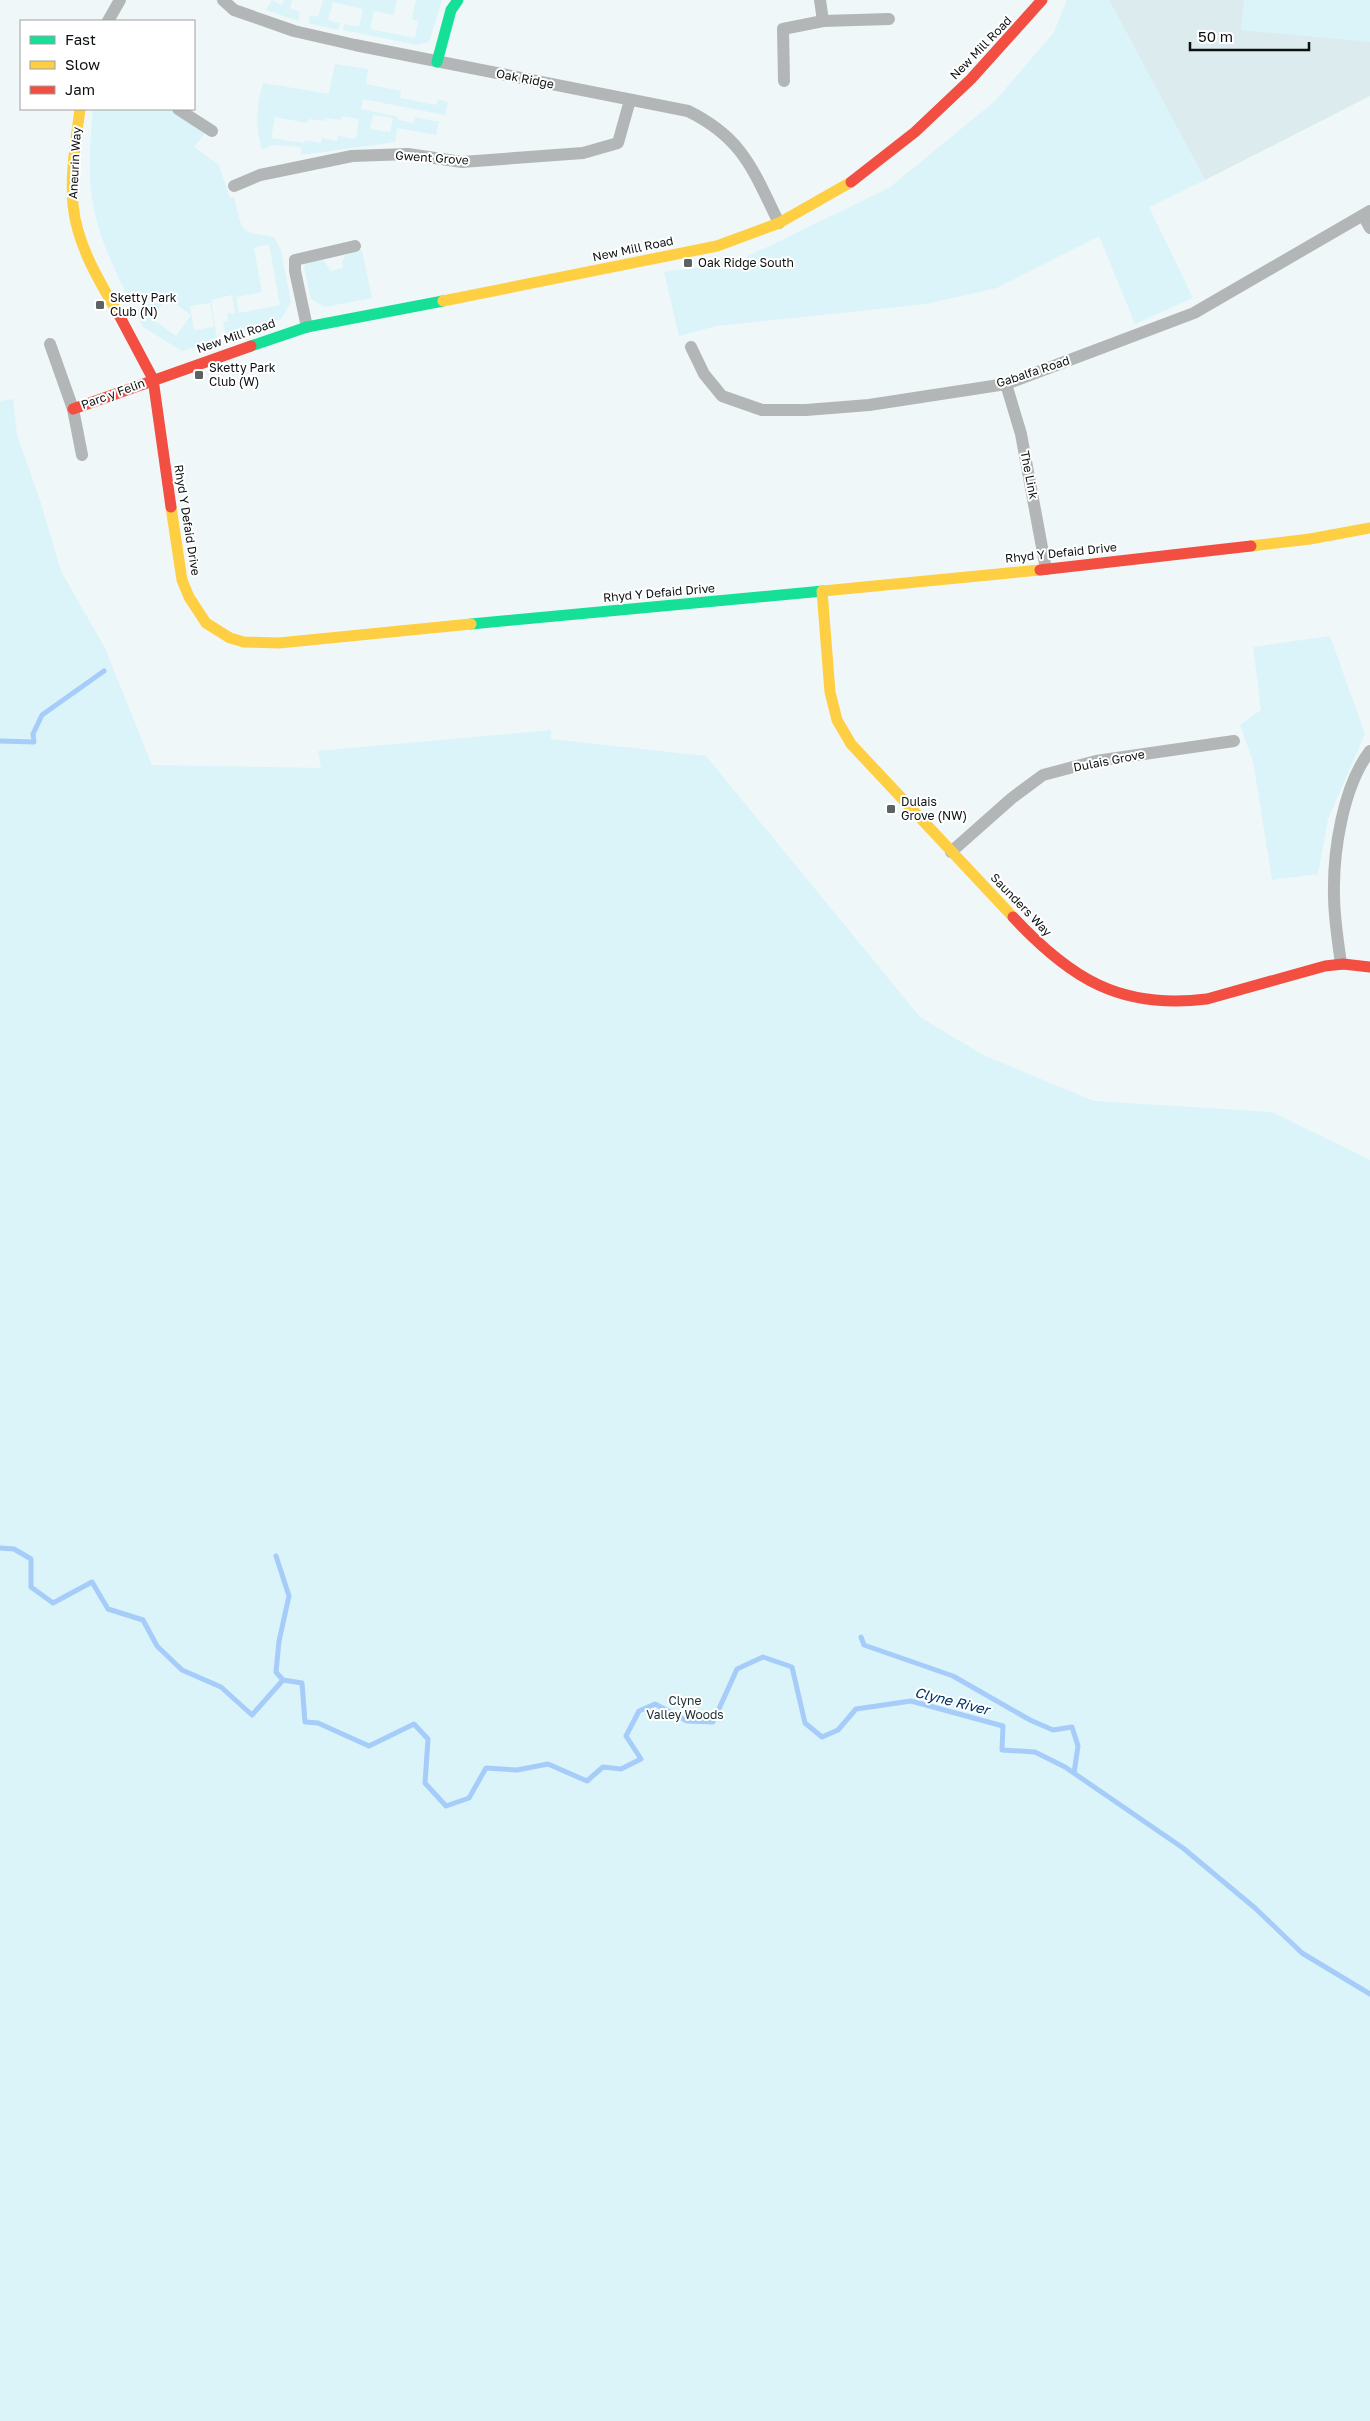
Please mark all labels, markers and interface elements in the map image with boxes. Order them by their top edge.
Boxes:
street label: New Mill Road [947,13,1015,82]
legend [20,20,195,110]
scale bar [1190,20,1309,52]
text: 50 m [1198,27,1233,45]
text: Fast [65,30,96,48]
text: Slow [65,55,100,73]
street label: Oak Ridge [495,66,555,91]
text: Jam [65,80,95,98]
street label: Aneurin Way [65,126,84,199]
street label: Gwent Grove [395,147,469,168]
street label: New Mill Road [591,233,675,264]
place label: Oak Ridge South [698,255,794,270]
marker: Oak Ridge South [682,257,694,269]
place label: Sketty Park Club (N) [110,290,177,319]
marker: Sketty Park Club (N) [94,299,106,311]
street label: New Mill Road [194,315,277,356]
street label: Gabalfa Road [994,353,1071,390]
place label: Sketty Park Club (W) [209,360,276,389]
marker: Sketty Park Club (W) [193,369,205,381]
street label: Parc y Felin [79,375,147,412]
street label: The Link [1017,449,1042,501]
street label: Rhyd Y Defaid Drive [171,463,204,577]
street label: Rhyd Y Defaid Drive [1004,539,1118,566]
street label: Rhyd Y Defaid Drive [602,580,716,605]
street label: Dulais Grove [1072,746,1146,775]
place label: Dulais Grove (NW) [901,794,967,823]
marker: Dulais Grove (NW) [885,803,897,815]
street label: Saunders Way [988,870,1055,939]
water label: Clyne River [913,1683,994,1719]
park label: Clyne Valley Woods [646,1693,724,1722]

